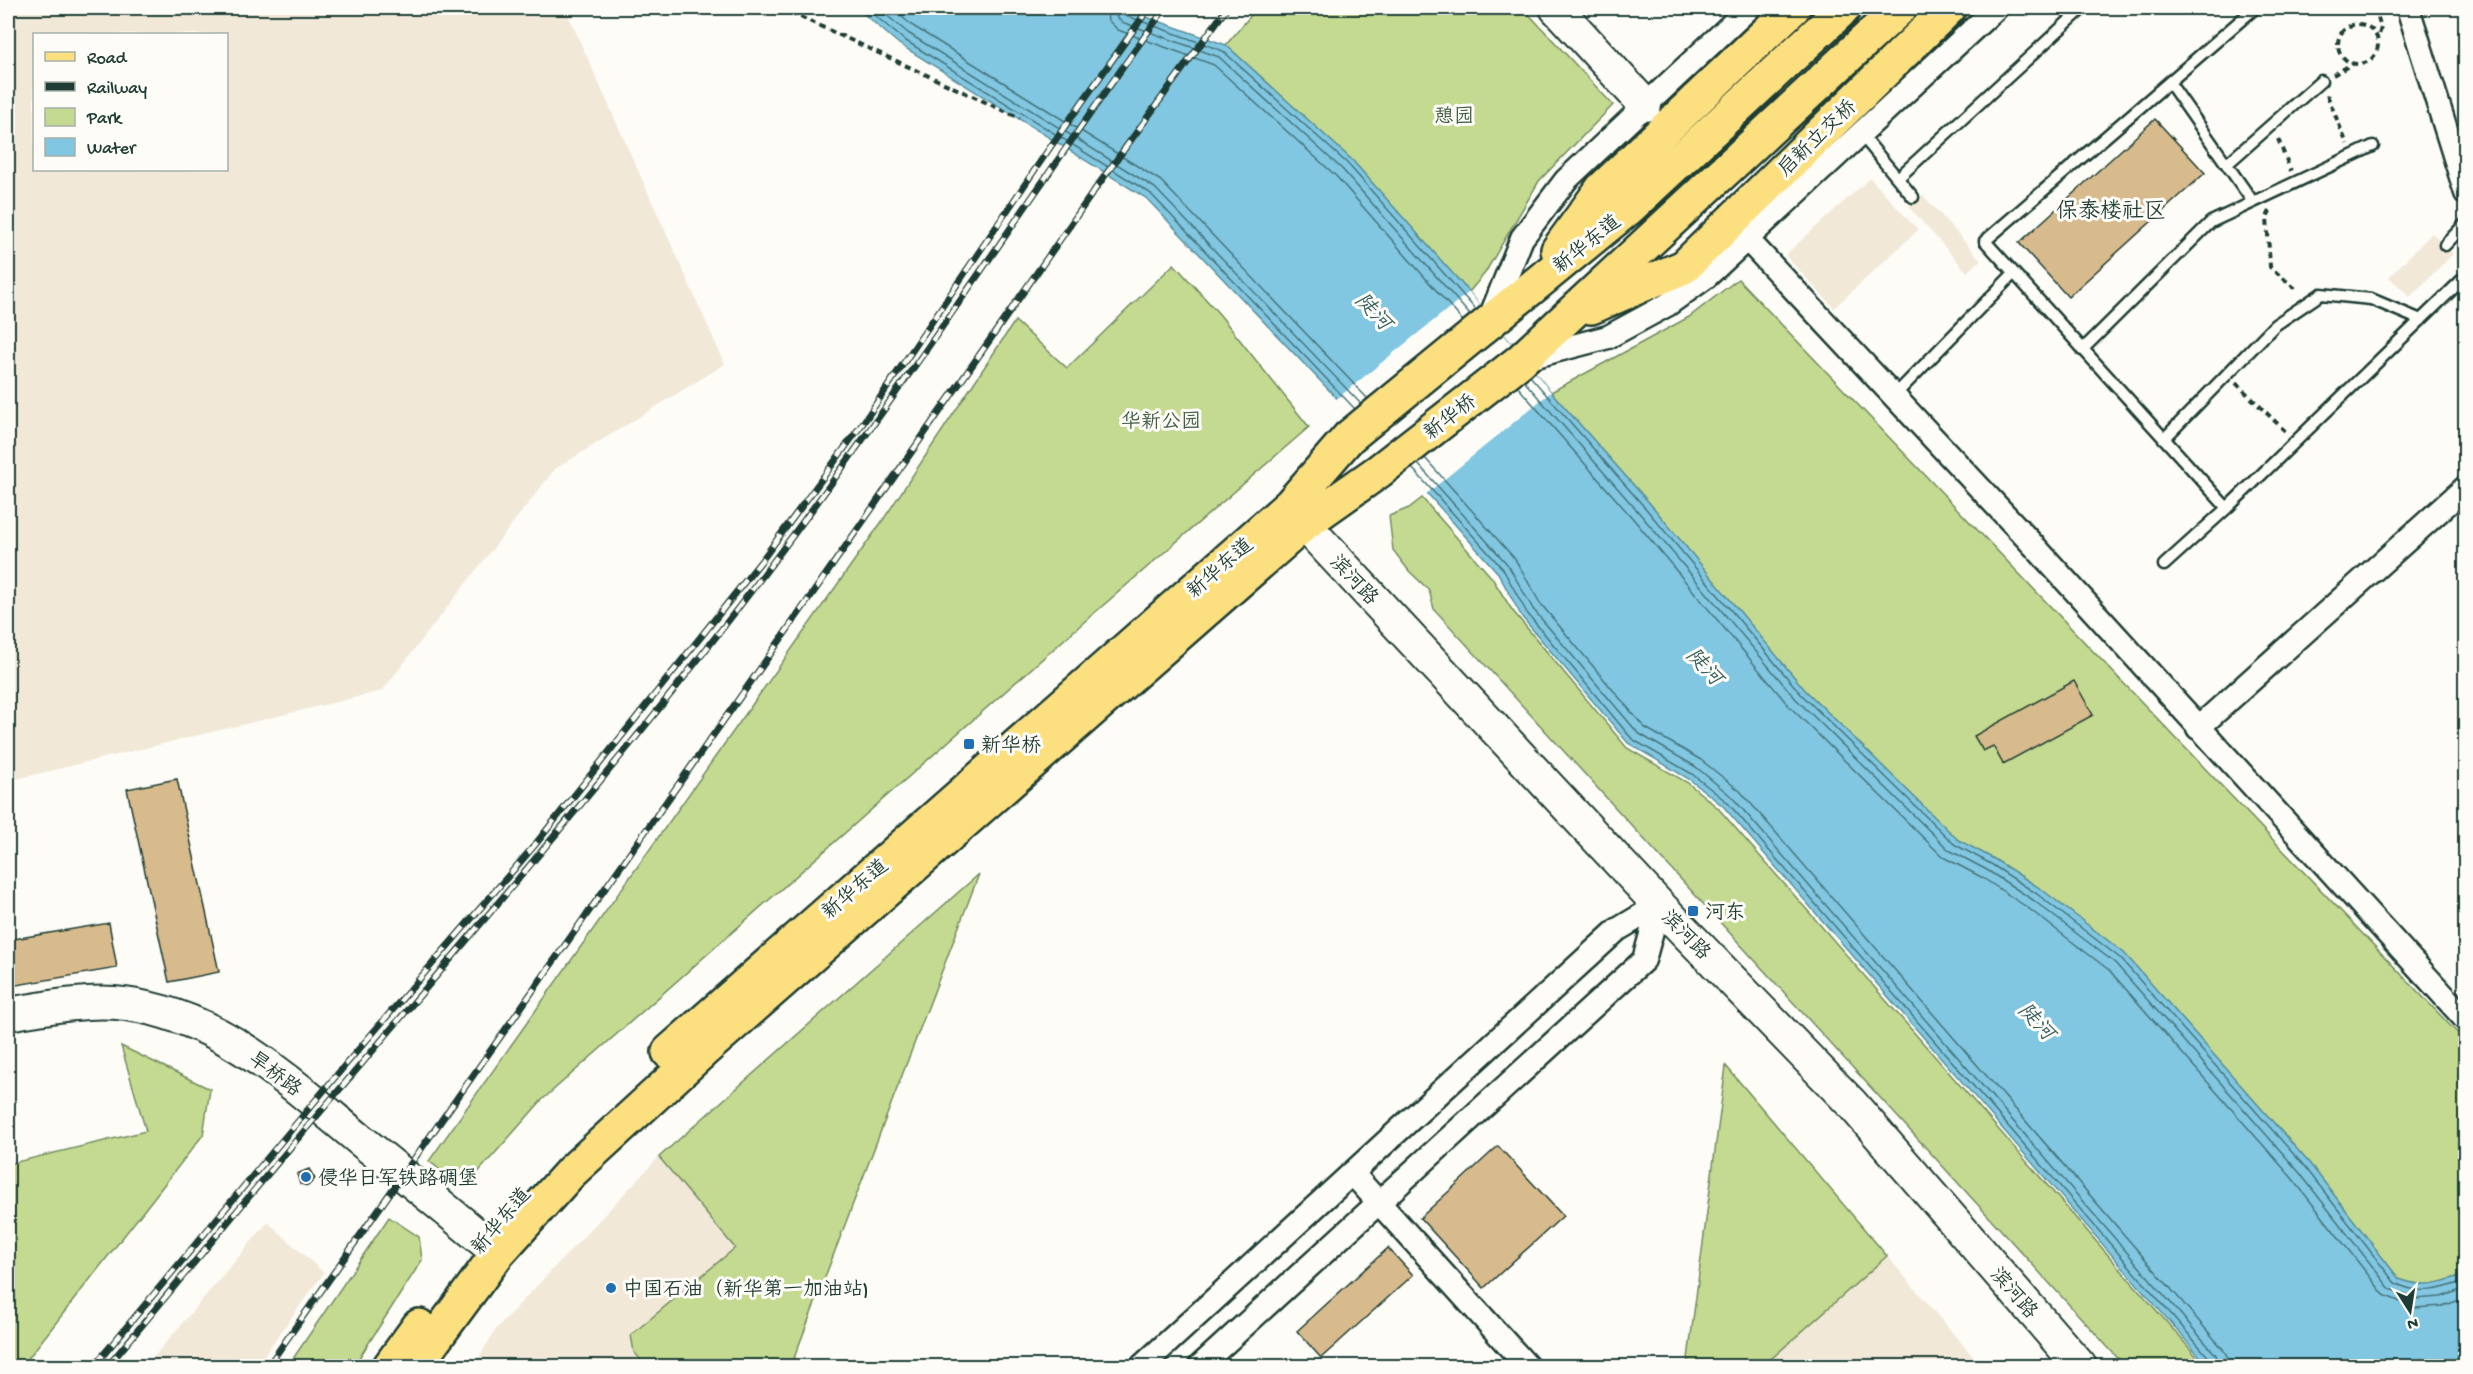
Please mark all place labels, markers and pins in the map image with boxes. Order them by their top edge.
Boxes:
place label: 新华桥 [981,735,1041,759]
marker: 新华桥 [962,737,976,751]
place label: 河东 [1705,901,1745,926]
marker: 河东 [1686,904,1700,918]
place label: 侵华日军铁路碉堡 [318,1167,478,1192]
marker: 侵华日军铁路碉堡 [299,1170,313,1184]
place label: 中国石油（新华第一加油站) [623,1278,869,1303]
marker: 中国石油（新华第一加油站) [604,1281,618,1295]

